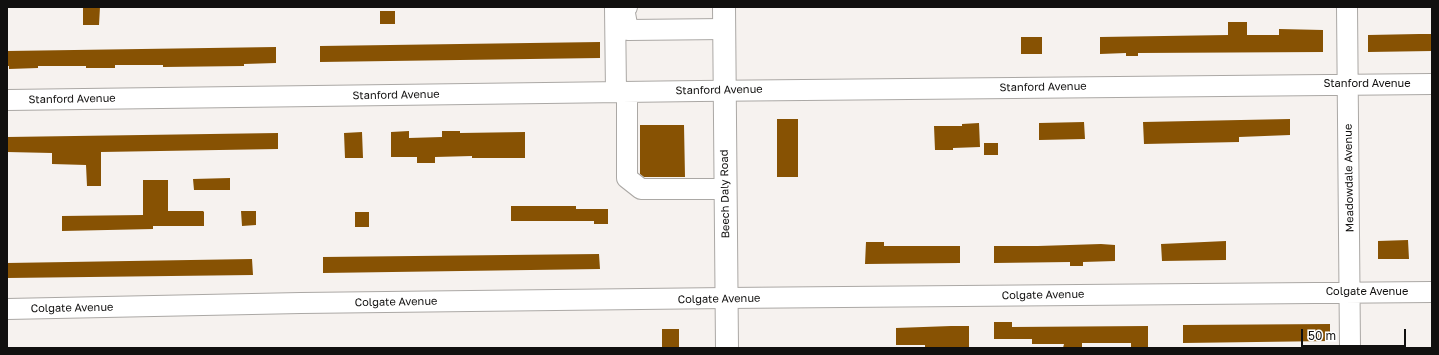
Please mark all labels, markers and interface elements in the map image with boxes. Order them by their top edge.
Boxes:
street label: Stanford Avenue [1323,77,1411,91]
street label: Stanford Avenue [999,80,1087,94]
street label: Stanford Avenue [675,83,763,97]
street label: Stanford Avenue [352,88,440,102]
street label: Stanford Avenue [28,92,116,106]
street label: Meadowdale Avenue [1341,124,1357,232]
street label: Beech Daly Road [718,150,732,238]
street label: Colgate Avenue [1326,285,1408,299]
street label: Colgate Avenue [1002,288,1084,302]
street label: Colgate Avenue [678,292,760,306]
street label: Colgate Avenue [355,295,437,309]
street label: Colgate Avenue [31,301,113,315]
scale bar [1303,321,1408,347]
text: 50 m [1308,328,1336,343]

